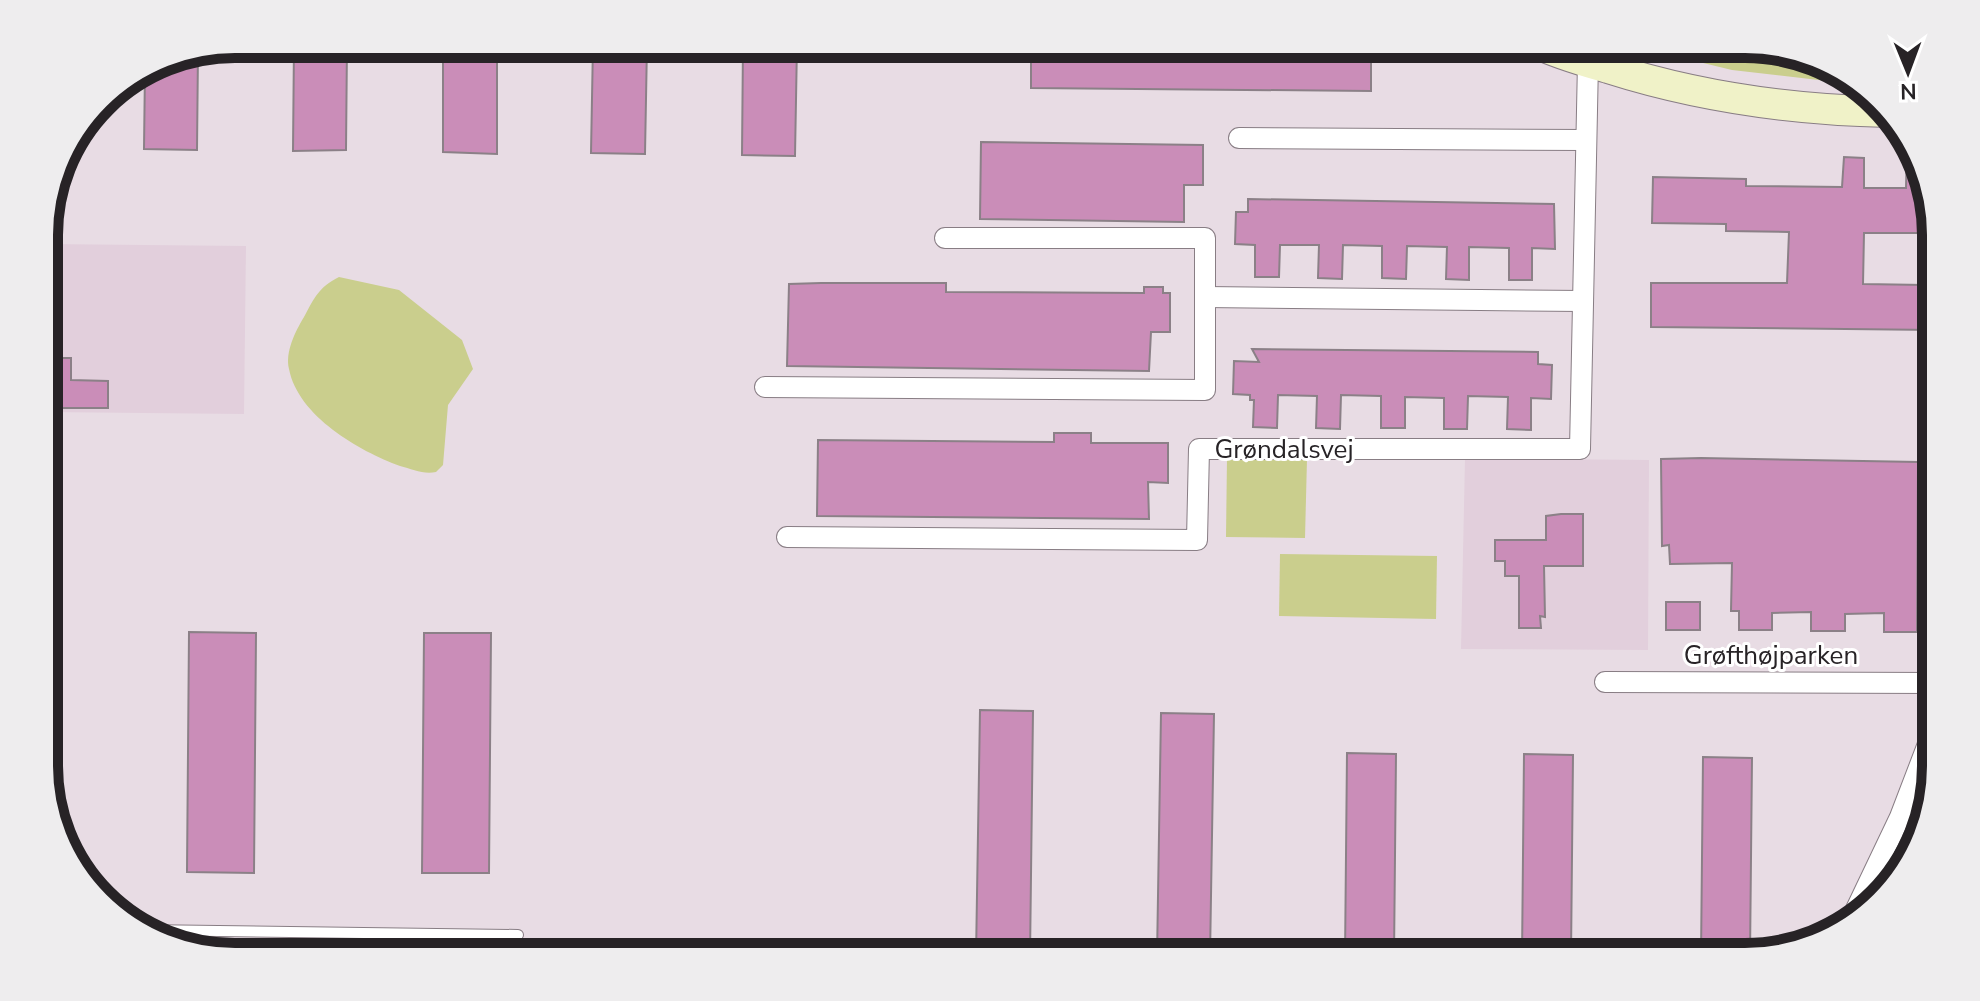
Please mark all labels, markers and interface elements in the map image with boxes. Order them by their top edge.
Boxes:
north arrow [1868,32,1948,112]
text: N [1900,76,1917,106]
street label: Grøndalsvej [1214,432,1354,467]
street label: Grøfthøjparken [1684,638,1858,673]

